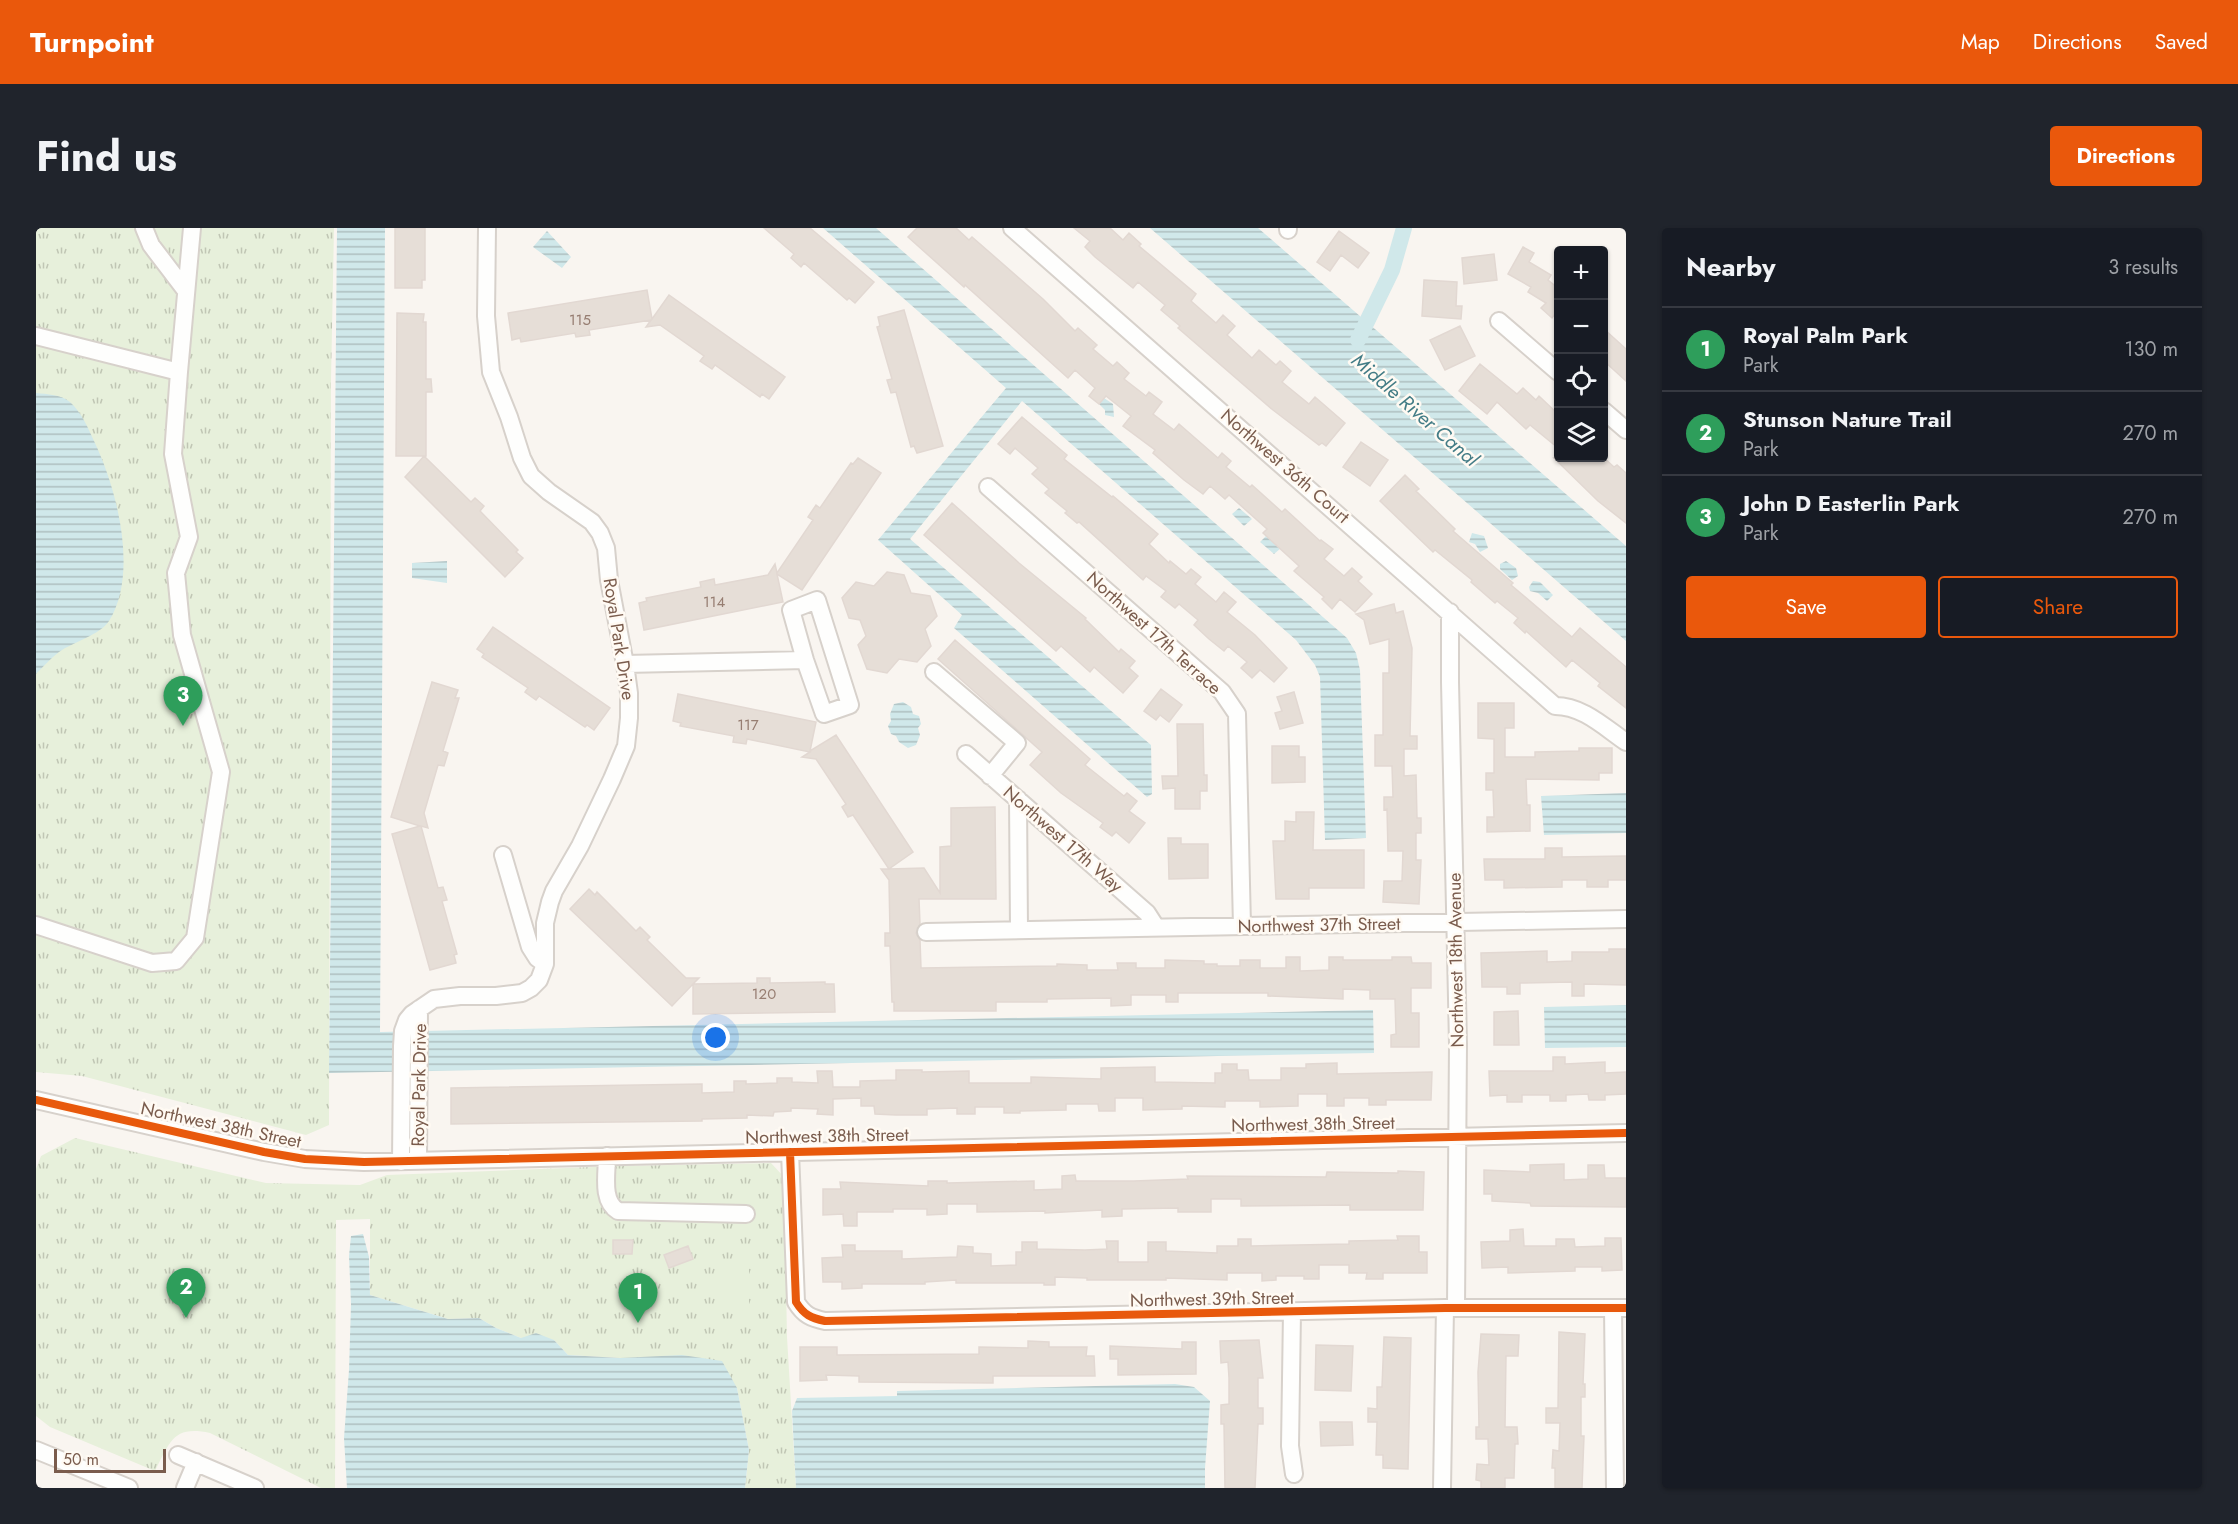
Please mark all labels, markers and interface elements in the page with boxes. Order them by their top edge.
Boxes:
text: Turnpoint [30,22,154,63]
text: Map [1961,27,2000,57]
text: Directions [2033,27,2122,57]
text: Saved [2155,27,2208,57]
text: Find us [36,126,177,187]
button: Directions [2050,126,2202,186]
map controls [1554,246,1608,462]
button: + [1554,246,1608,300]
text: Nearby [1686,248,1775,286]
text: 3 results [2108,253,2178,282]
button: − [1554,300,1608,354]
house number: 115 [569,309,591,331]
text: Royal Palm Park [1743,319,1908,351]
text: 1 [1700,335,1711,364]
text: 130 m [2124,335,2178,364]
water label: Middle River Canal [1345,346,1486,475]
text: Park [1743,351,1779,380]
button: locate [1554,354,1608,408]
street label: Northwest 36th Court [1215,403,1356,530]
text: Stunson Nature Trail [1743,403,1952,435]
button: layers [1554,408,1608,462]
text: 2 [1699,419,1712,448]
text: 270 m [2123,419,2178,448]
text: Park [1743,435,1779,464]
text: John D Easterlin Park [1743,487,1959,519]
text: 3 [1699,503,1712,532]
text: 270 m [2123,503,2178,532]
text: Park [1743,519,1779,548]
street label: Northwest 17th Terrace [1081,565,1227,701]
street label: Royal Park Drive [597,576,641,702]
button: Save [1686,576,1926,638]
button: Share [1938,576,2178,638]
house number: 114 [703,591,725,613]
pin: 3 [164,676,202,726]
house number: 117 [737,714,759,736]
street label: Northwest 17th Way [997,780,1129,898]
street label: Northwest 18th Avenue [1441,872,1471,1048]
street label: Northwest 37th Street [1237,911,1401,939]
house number: 120 [752,983,776,1005]
street label: Royal Park Drive [405,1023,433,1147]
your location [701,1023,730,1052]
street label: Northwest 38th Street [138,1095,304,1155]
street label: Northwest 38th Street [1231,1110,1396,1138]
street label: Northwest 38th Street [745,1122,910,1150]
pin: 2 [166,1268,206,1318]
pin: 1 [618,1274,658,1323]
street label: Northwest 39th Street [1130,1285,1295,1313]
scale bar [54,1446,166,1474]
text: 50 m [63,1448,99,1471]

